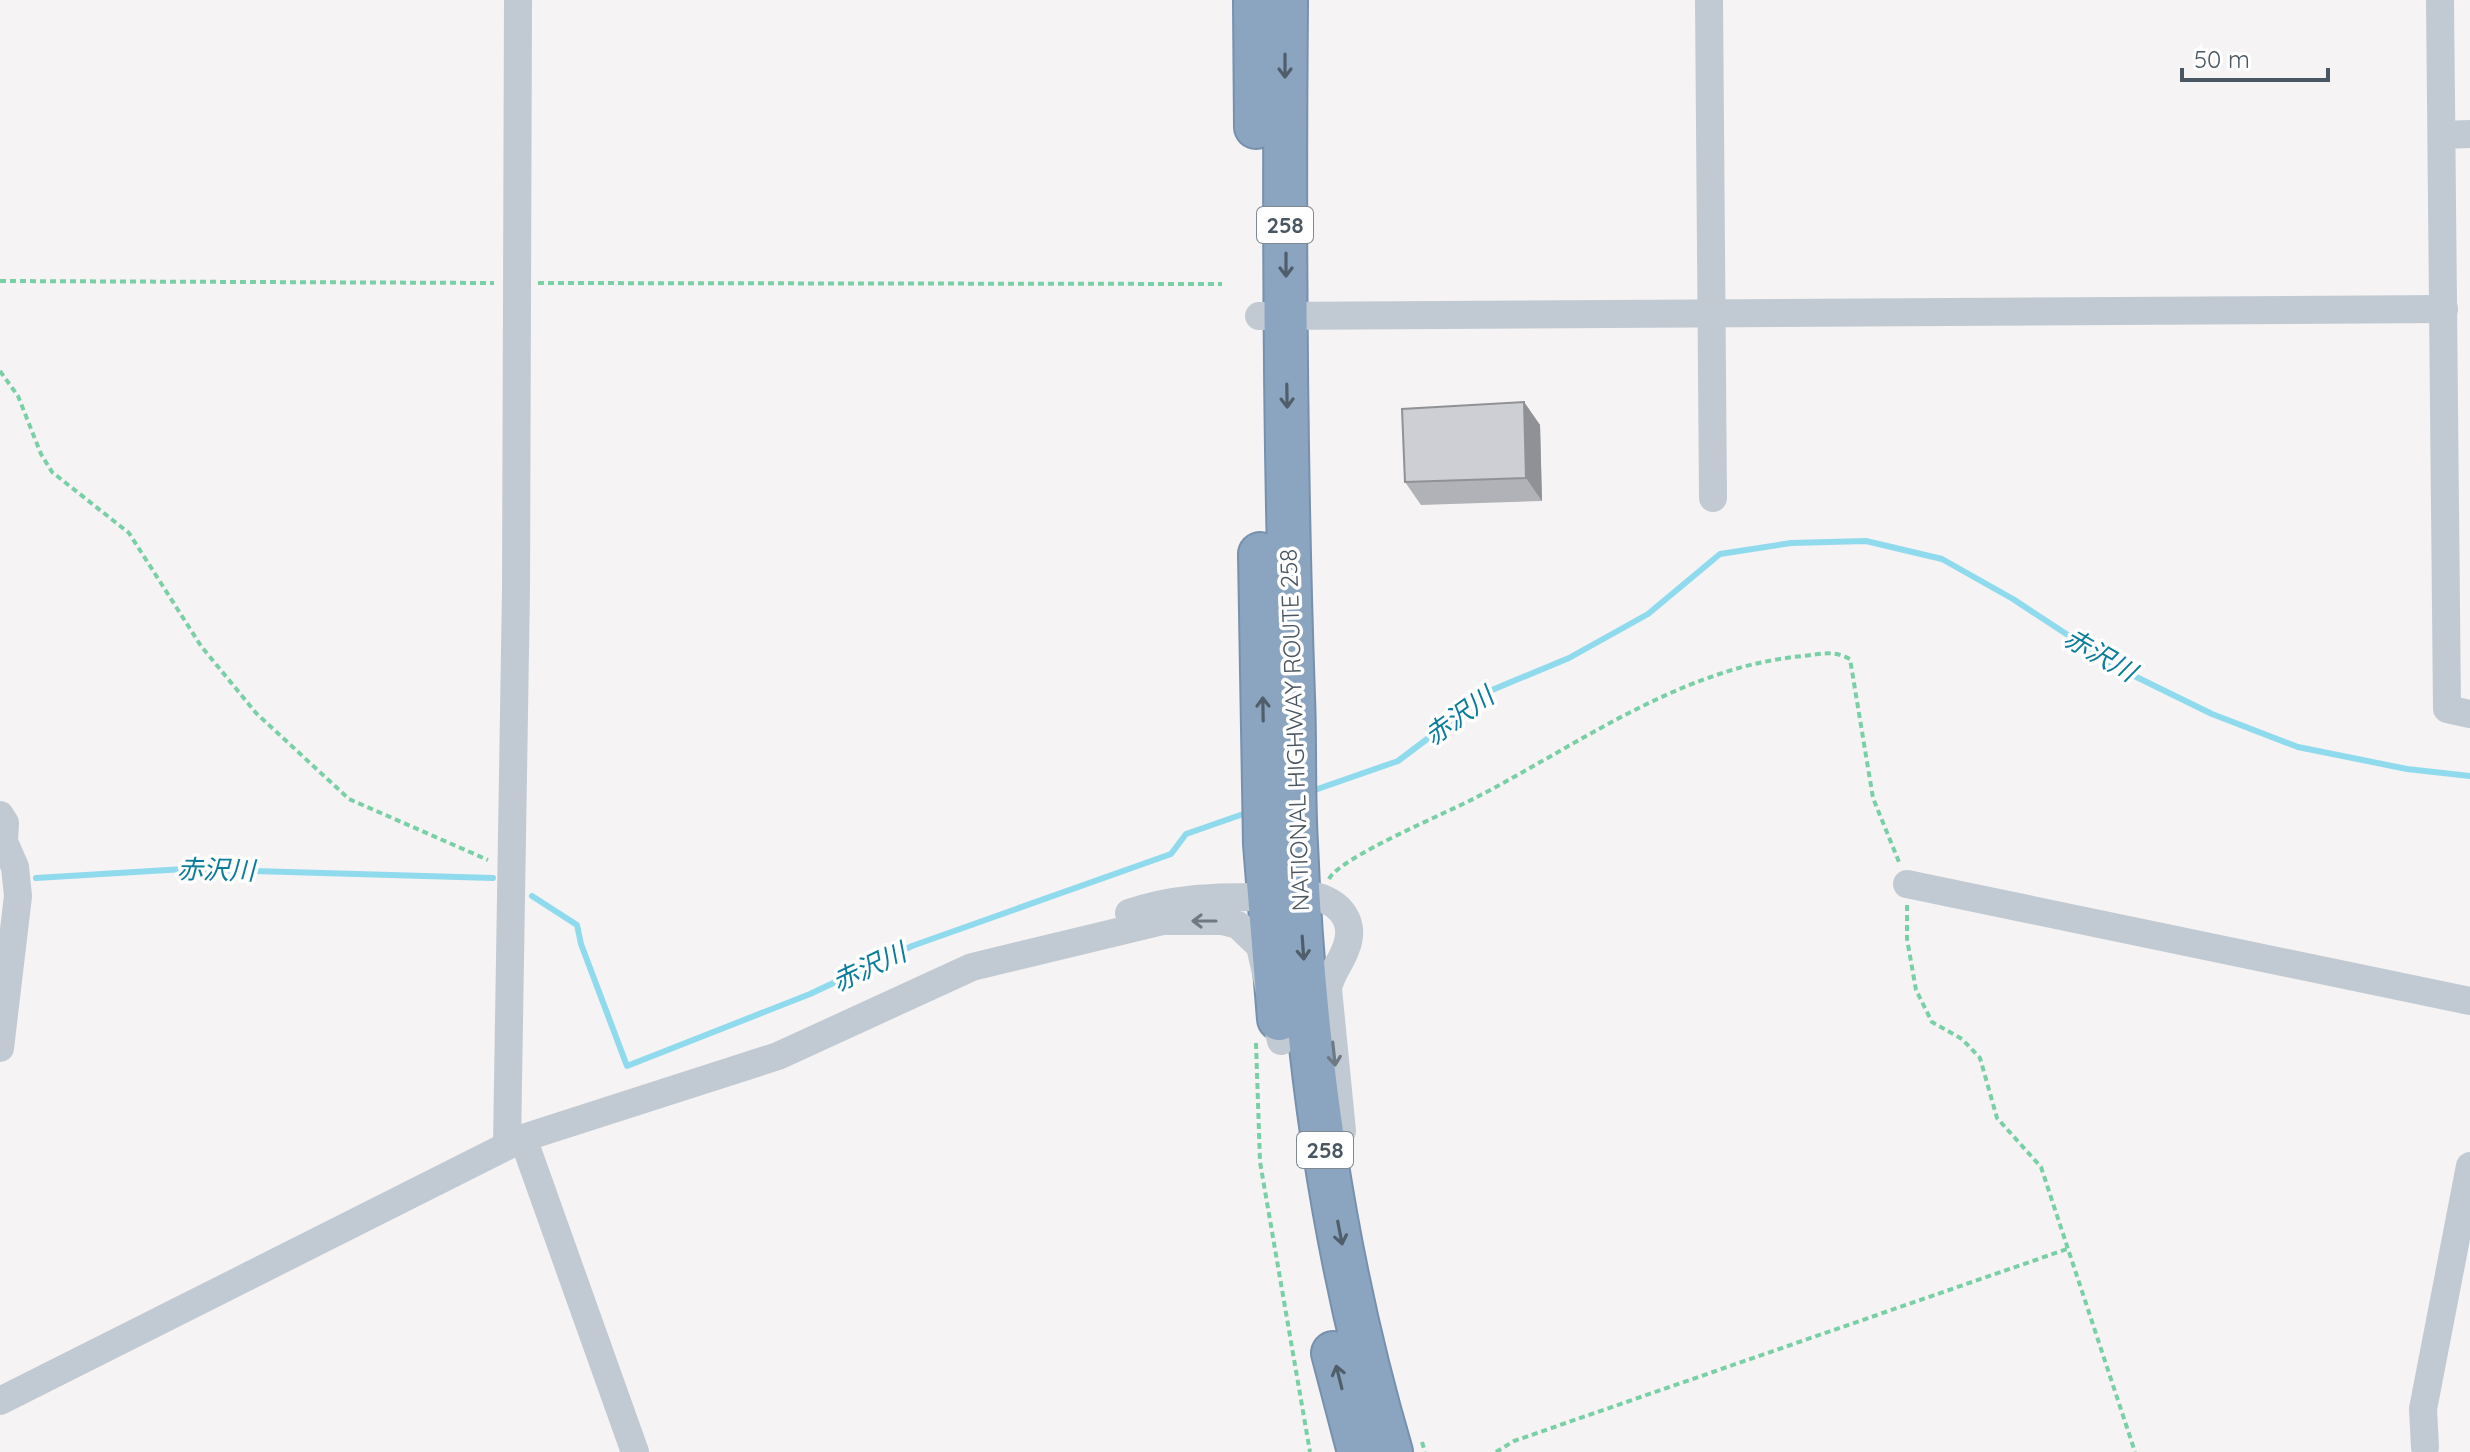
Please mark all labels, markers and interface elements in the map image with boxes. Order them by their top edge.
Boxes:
scale bar [2182,32,2328,82]
text: 50 m [2194,44,2250,74]
one-way arrow [1277,52,1293,79]
road number: 258 [1257,207,1313,243]
one-way arrow [1278,251,1294,278]
one-way arrow [1279,382,1295,409]
street label: NATIONAL HIGHWAY ROUTE 258 [1273,548,1315,912]
water label: 赤沢川 [2058,621,2145,690]
water label: 赤沢川 [1417,678,1502,752]
one-way arrow [1255,696,1270,723]
water label: 赤沢川 [177,852,258,887]
one-way arrow [1191,913,1218,929]
water label: 赤沢川 [826,934,914,998]
one-way arrow [1296,934,1311,961]
one-way arrow [1326,1040,1341,1067]
road number: 258 [1297,1132,1353,1168]
one-way arrow [1333,1220,1348,1245]
one-way arrow [1330,1364,1345,1390]

